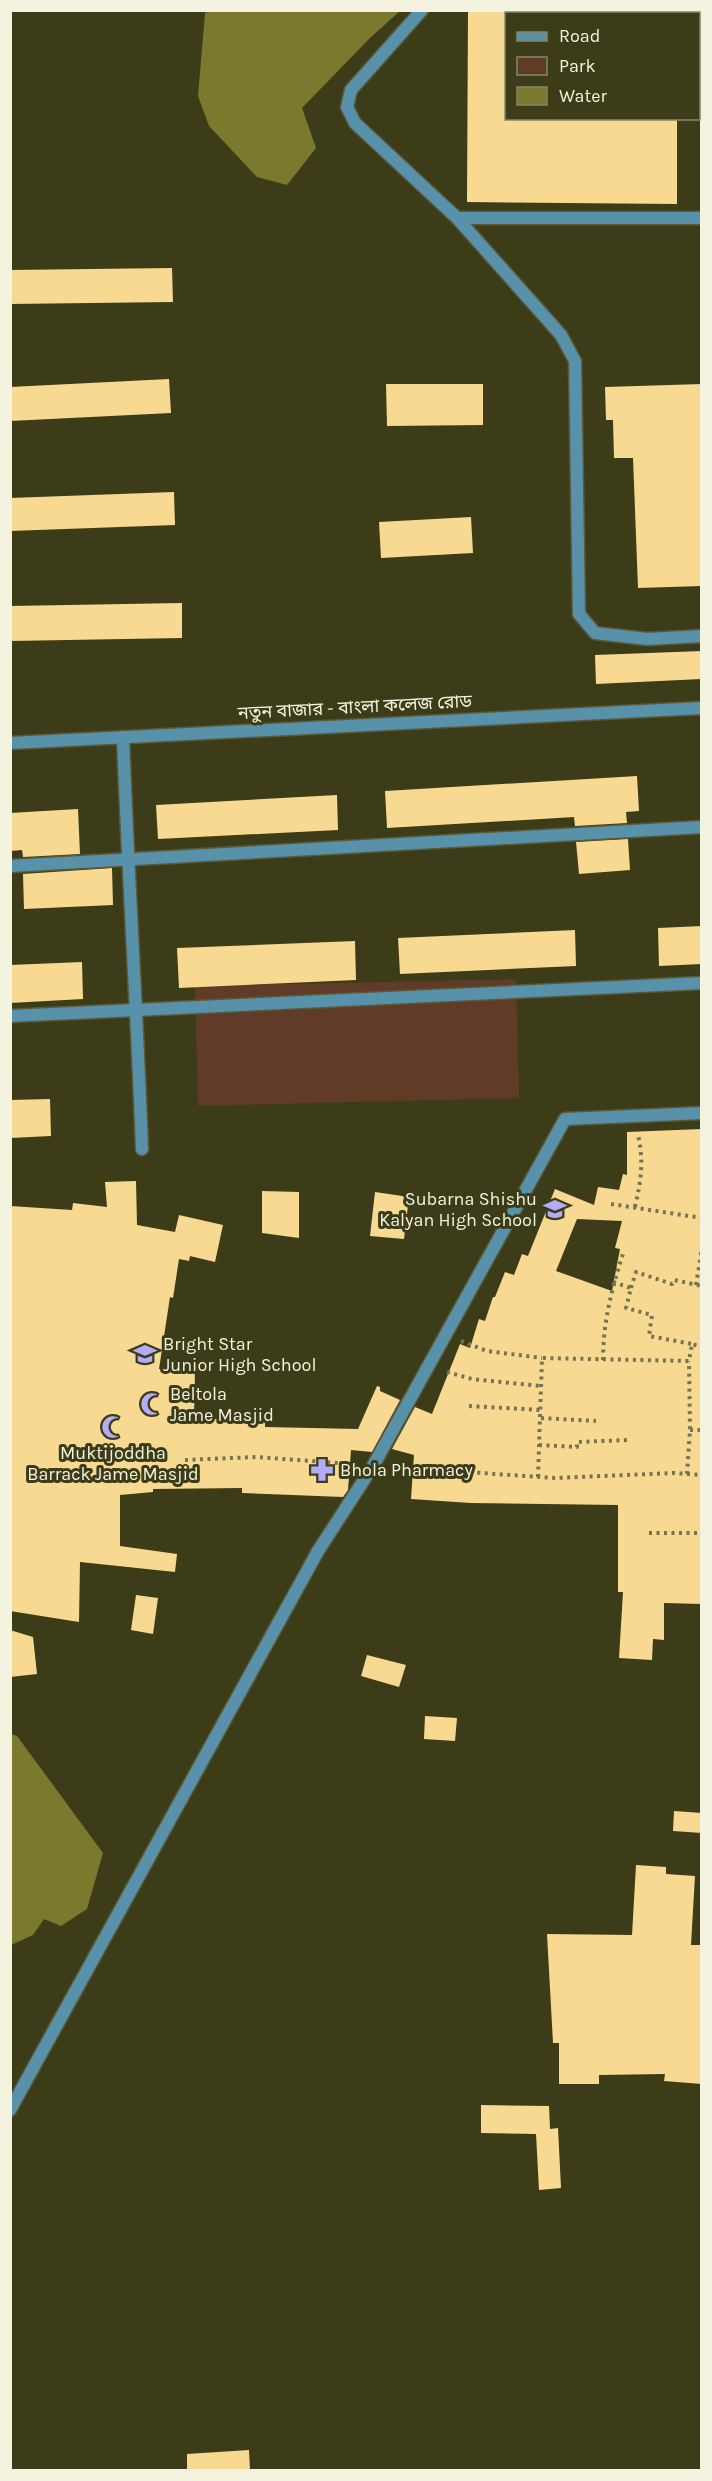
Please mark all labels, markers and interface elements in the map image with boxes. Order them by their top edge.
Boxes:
legend [505,12,700,120]
text: Road [559,25,600,47]
text: Park [559,55,596,77]
text: Water [559,85,607,107]
street label: নতুন বাজার - বাংলা কলেজ রোড [236,690,473,724]
place label: Subarna Shishu Kalyan High School [379,1188,537,1231]
school or university icon: Subarna Shishu Kalyan High School [542,1196,568,1222]
place label: Bright Star Junior High School [163,1333,316,1376]
school or university icon: Bright Star Junior High School [132,1341,158,1367]
place label: Beltola Jame Masjid [170,1383,274,1426]
mosque icon: Beltola Jame Masjid [139,1391,165,1417]
mosque icon: Muktijoddha Barrack Jame Masjid [100,1414,126,1440]
place label: Muktijoddha Barrack Jame Masjid [27,1442,199,1485]
pharmacy icon: Bhola Pharmacy [309,1457,335,1483]
place label: Bhola Pharmacy [340,1459,473,1481]

